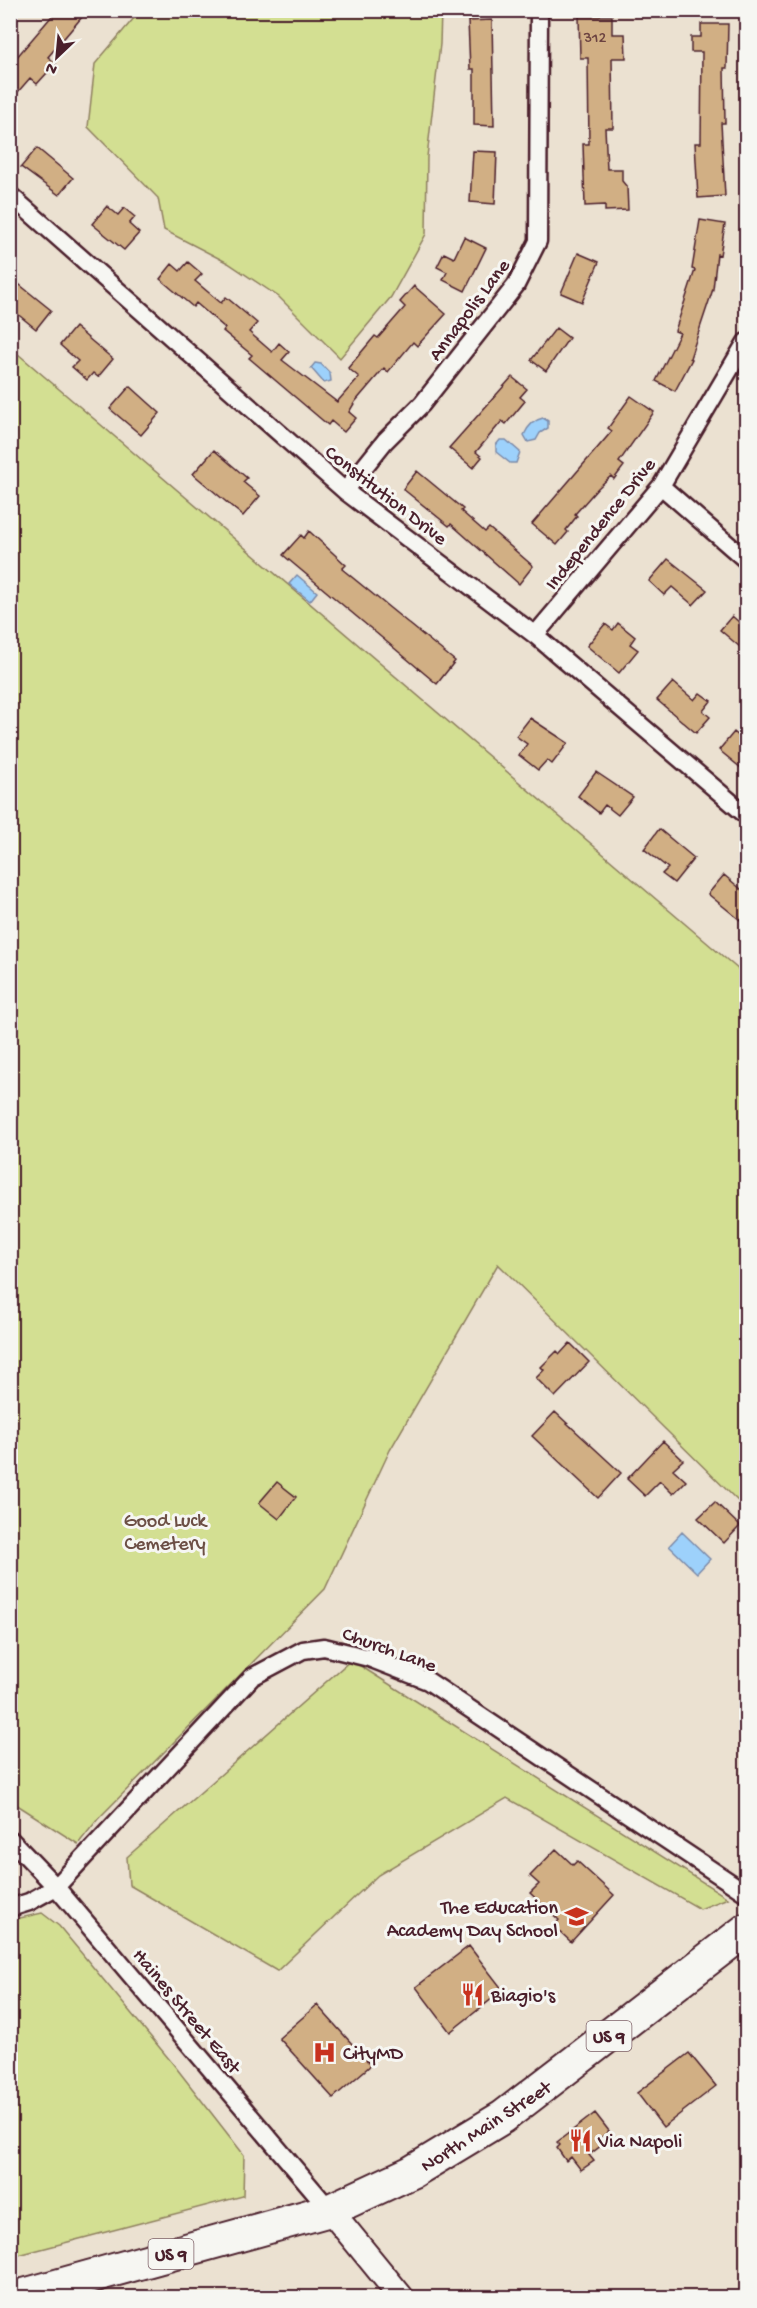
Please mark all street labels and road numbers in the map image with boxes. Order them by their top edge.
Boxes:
street label: Annapolis Lane [425,255,517,366]
street label: Constitution Drive [319,442,451,552]
street label: Independence Drive [541,454,662,596]
street label: Church Lane [339,1624,440,1679]
street label: Haines Street East [126,1945,245,2081]
road number: US 9 [586,2021,632,2051]
street label: North Main Street [417,2076,558,2179]
road number: US 9 [148,2239,194,2269]

